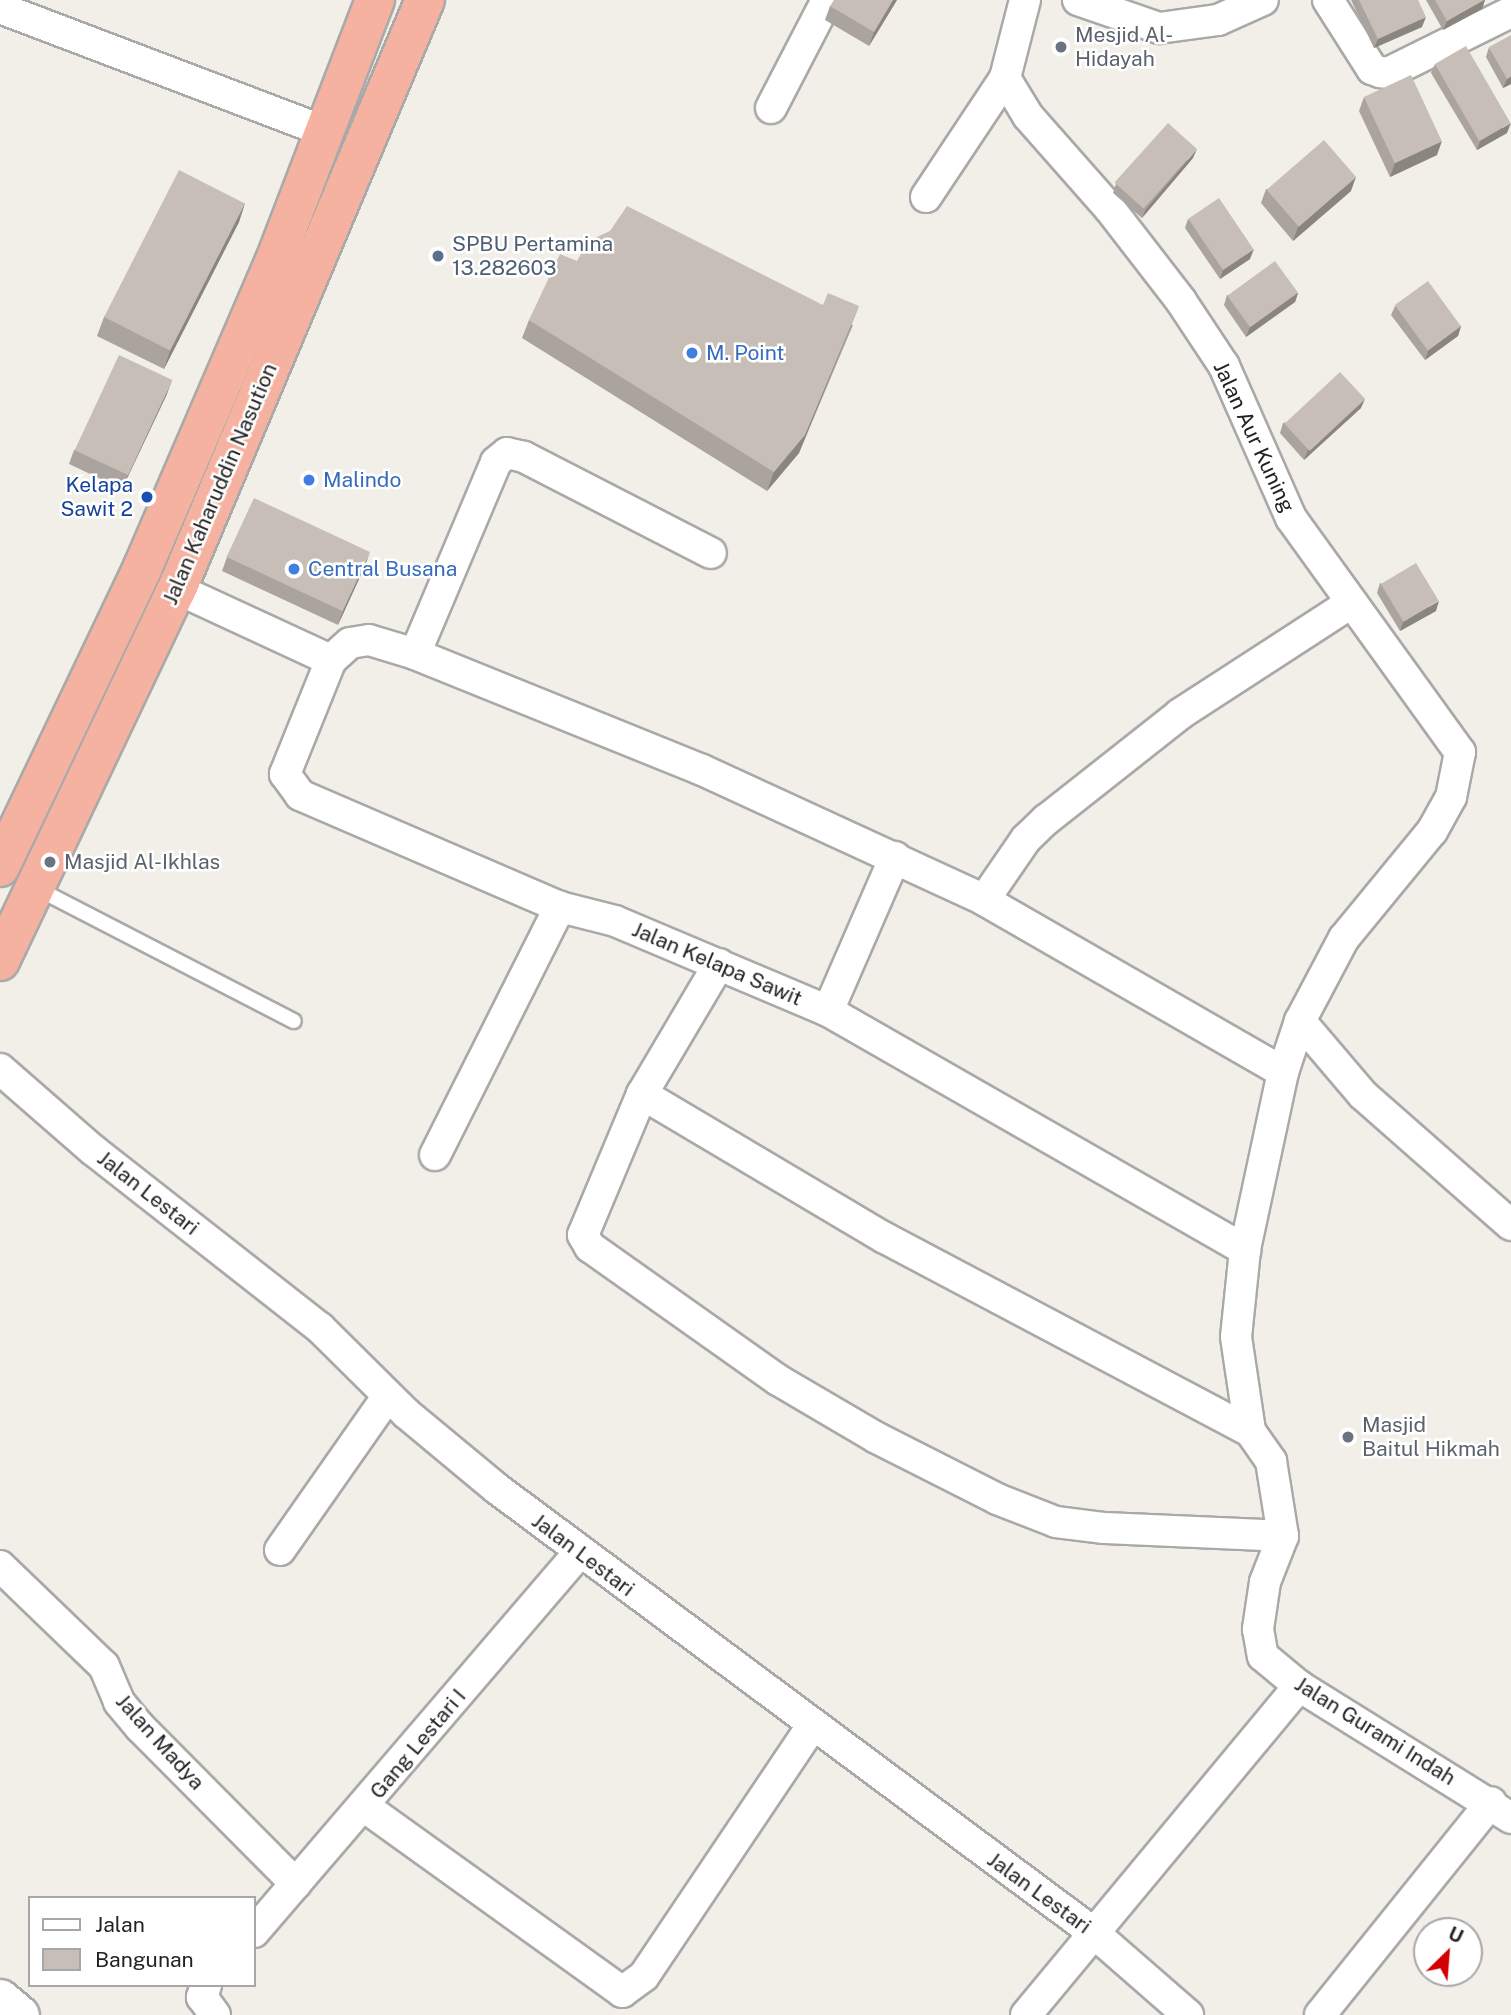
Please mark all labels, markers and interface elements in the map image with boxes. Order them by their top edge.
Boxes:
place label: Mesjid Al- Hidayah [1075,22,1173,72]
marker: Mesjid Al- Hidayah [1053,39,1069,55]
place label: SPBU Pertamina 13.282603 [452,231,613,281]
marker: SPBU Pertamina 13.282603 [430,248,446,264]
place label: M. Point [706,340,785,366]
marker: M. Point [684,345,700,361]
street label: Jalan Aur Kuning [1208,357,1300,517]
street label: Jalan Kaharuddin Nasution [158,359,282,609]
place label: Malindo [323,467,401,493]
place label: Kelapa Sawit 2 [60,472,133,522]
marker: Malindo [301,472,317,488]
marker: Kelapa Sawit 2 [139,489,155,505]
place label: Central Busana [308,556,457,582]
marker: Central Busana [286,561,302,577]
place label: Masjid Al-Ikhlas [64,849,220,875]
marker: Masjid Al-Ikhlas [42,854,58,870]
street label: Jalan Kelapa Sawit [628,917,806,1011]
street label: Jalan Lestari [92,1146,204,1240]
place label: Masjid Baitul Hikmah [1362,1412,1500,1462]
marker: Masjid Baitul Hikmah [1340,1429,1356,1445]
street label: Jalan Lestari [527,1508,639,1602]
street label: Jalan Gurami Indah [1290,1671,1460,1791]
street label: Gang Lestari I [365,1684,471,1804]
street label: Jalan Madya [110,1689,210,1795]
street label: Jalan Lestari [982,1847,1096,1939]
legend [28,1896,256,1987]
text: Jalan [95,1912,145,1937]
north arrow [1413,1917,1483,1987]
text: U [1445,1922,1467,1948]
text: Bangunan [95,1947,194,1972]

